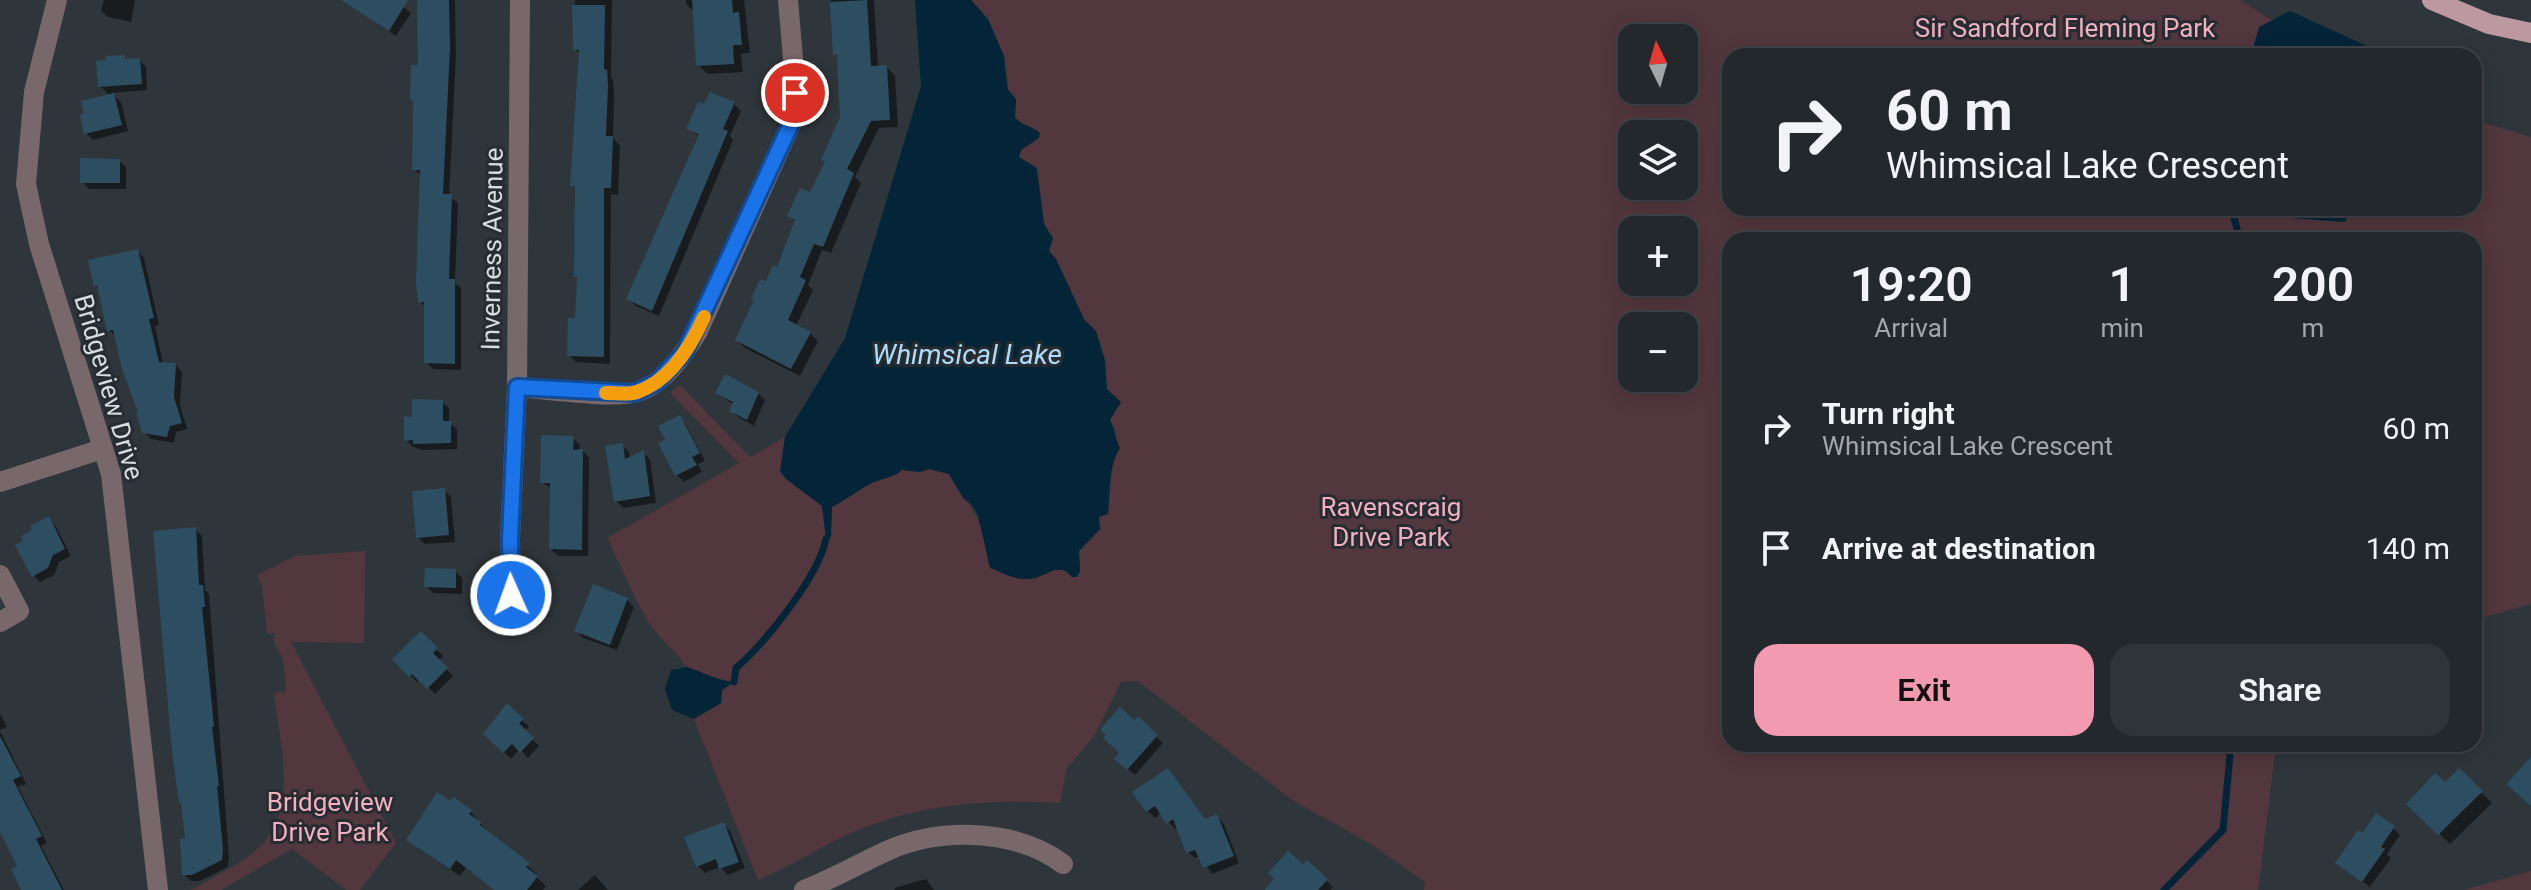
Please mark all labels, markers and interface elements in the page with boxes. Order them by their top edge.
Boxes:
park label: Sir Sandford Fleming Park [1915,13,2216,43]
north arrow [1618,24,1698,104]
map controls [1618,24,1698,392]
pin [761,59,829,127]
icon: arrive [773,71,817,115]
text: 60 m [1886,78,2013,144]
icon: right [1754,80,1858,184]
button: layers [1618,120,1698,200]
text: Whimsical Lake Crescent [1886,145,2289,187]
street label: Inverness Avenue [475,147,509,351]
button: + [1618,216,1698,296]
text: 19:20 [1850,256,1973,313]
text: 1 [2109,256,2136,313]
text: 200 [2272,256,2354,313]
street label: Bridgeview Drive [68,291,150,483]
button: − [1618,312,1698,392]
text: Arrival [1874,313,1948,343]
text: min [2100,313,2144,343]
text: m [2302,313,2324,343]
water label: Whimsical Lake [872,338,1062,371]
text: Turn right [1822,396,1955,431]
icon: right [1754,406,1798,450]
text: 60 m [2383,411,2450,446]
text: Whimsical Lake Crescent [1822,431,2113,461]
park label: Ravenscraig Drive Park [1321,492,1461,552]
icon: arrive [1754,526,1798,570]
text: Arrive at destination [1822,531,2096,566]
text: 140 m [2366,531,2450,566]
position arrow [469,553,553,637]
button: Exit [1754,644,2094,736]
button: Share [2110,644,2450,736]
park label: Bridgeview Drive Park [267,787,393,847]

